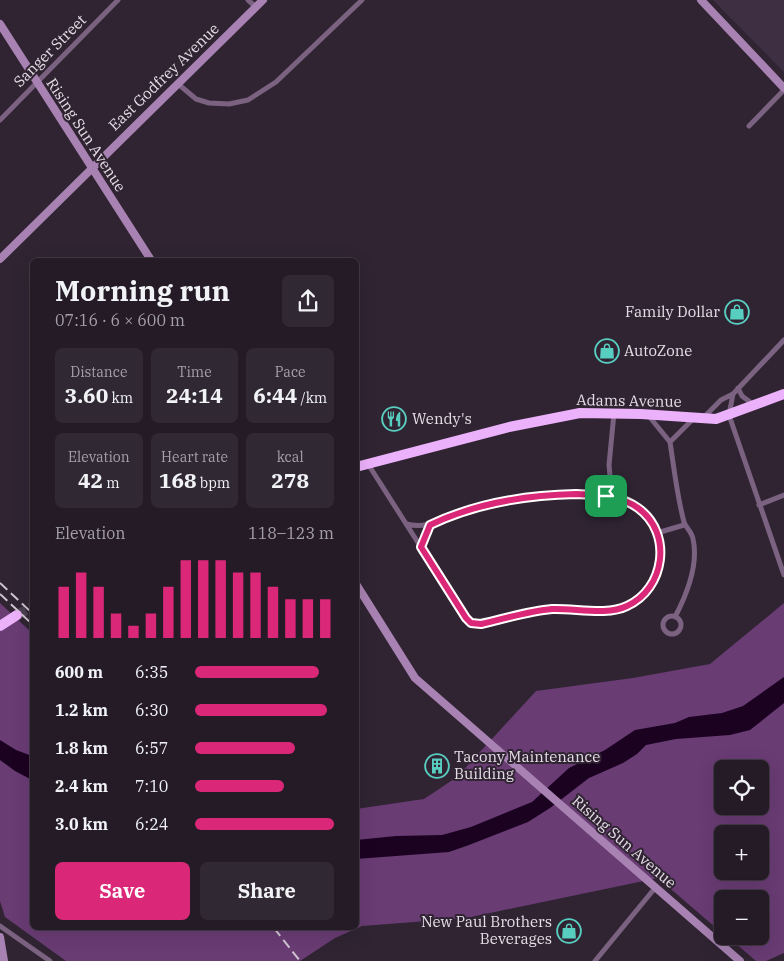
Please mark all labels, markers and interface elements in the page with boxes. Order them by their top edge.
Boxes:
street label: Sanger Street [9,10,90,91]
street label: East Godfrey Avenue [104,19,223,134]
street label: Rising Sun Avenue [43,74,130,195]
text: Morning run [55,272,230,309]
button: share [282,275,334,327]
shop icon: Family Dollar [724,299,750,325]
place label: Family Dollar [625,302,720,321]
text: 07:16 · 6 × 600 m [55,310,185,330]
shop icon: AutoZone [594,338,620,364]
place label: AutoZone [624,341,692,360]
text: Distance [70,363,127,381]
text: Time [177,363,212,381]
text: Pace [275,363,306,381]
text: 3.60 [65,381,108,409]
text: 24:14 [166,381,223,409]
text: 6:44 [253,381,297,409]
text: km [108,389,133,407]
text: /km [297,389,327,407]
street label: Adams Avenue [576,390,682,411]
restaurant icon: Wendy's [381,406,407,432]
place label: Wendy's [412,409,472,428]
text: Elevation [68,448,130,466]
text: Heart rate [161,448,228,466]
text: kcal [277,448,304,466]
text: 42 [78,466,103,494]
text: 168 [159,466,197,494]
text: 278 [271,466,309,494]
text: m [103,474,120,492]
text: bpm [197,474,230,492]
pin [585,475,627,517]
icon: arrive [592,482,620,510]
text: Elevation [55,523,125,543]
text: 118–123 m [248,523,334,543]
text: 600 m [55,662,103,682]
text: 6:35 [135,662,168,682]
text: 1.2 km [55,700,108,720]
text: 6:30 [135,700,168,720]
text: 1.8 km [55,738,108,758]
text: 6:57 [135,738,168,758]
place label: Tacony Maintenance Building [454,747,600,783]
building icon: Tacony Maintenance Building [424,753,450,779]
map controls [714,760,769,945]
button: locate [714,760,769,815]
text: 2.4 km [55,776,108,796]
text: 7:10 [135,776,168,796]
street label: Rising Sun Avenue [568,791,680,892]
text: 3.0 km [55,814,108,834]
text: 6:24 [135,814,168,834]
button: + [714,825,769,880]
button: Save [55,862,190,920]
button: Share [200,862,334,920]
button: − [714,890,769,945]
place label: New Paul Brothers Beverages [421,912,552,948]
shop icon: New Paul Brothers Beverages [556,918,582,944]

